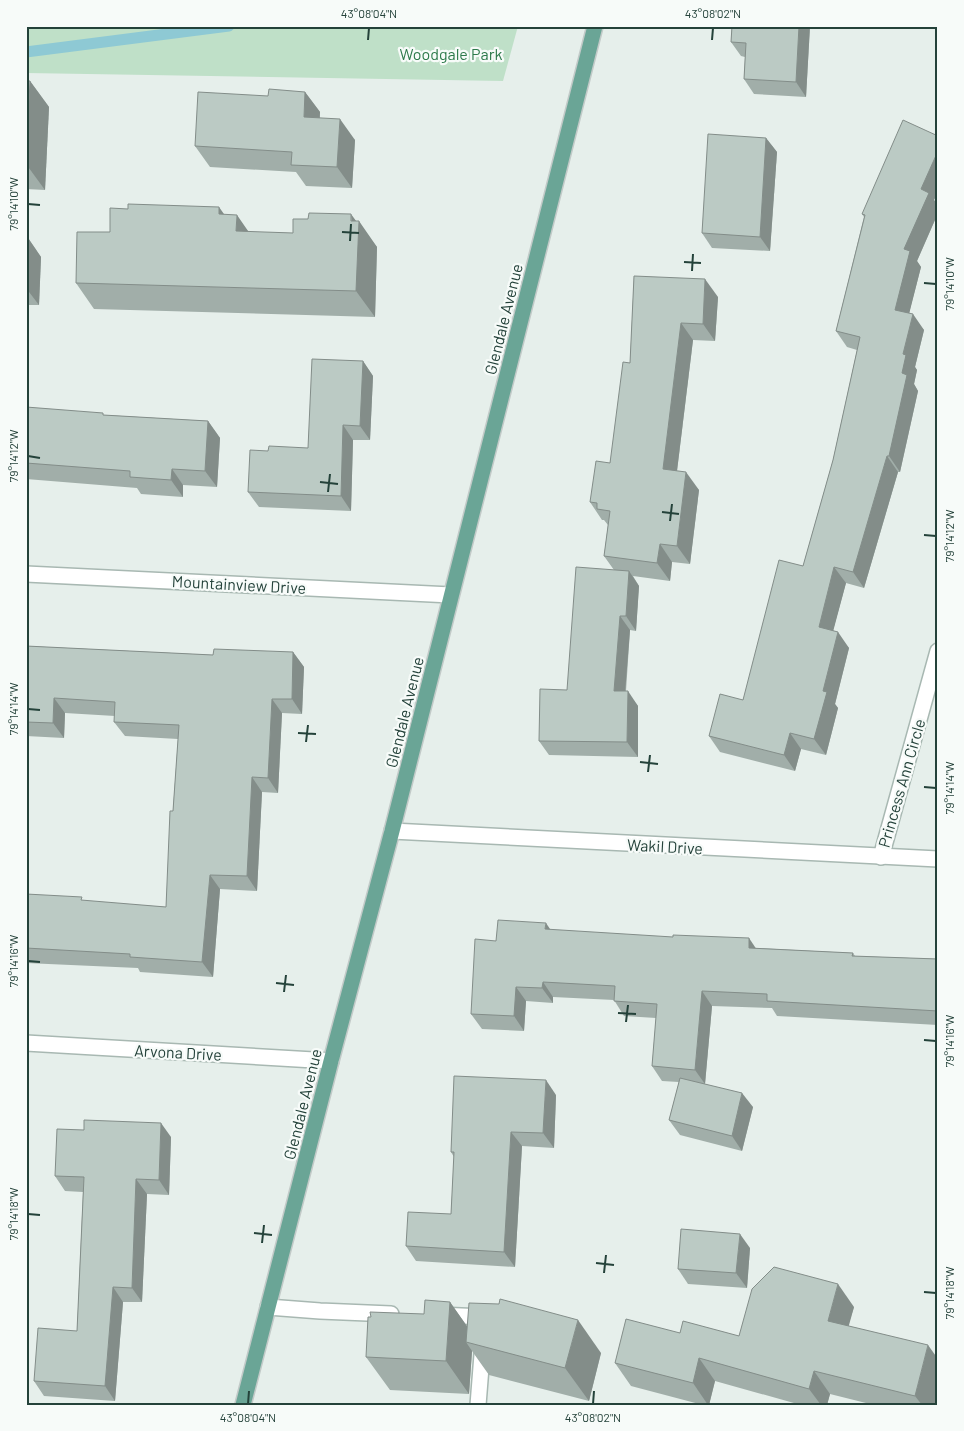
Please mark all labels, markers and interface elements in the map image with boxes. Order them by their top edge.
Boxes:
text: 43°08'04"N [341,6,397,20]
text: 43°08'02"N [685,6,741,20]
park label: Woodgale Park [399,44,503,63]
text: 79°14'10"W [6,177,20,231]
text: 79°14'10"W [942,257,956,311]
street label: Glendale Avenue [480,262,526,376]
text: 79°14'12"W [6,429,20,483]
text: 79°14'12"W [942,509,956,563]
street label: Mountainview Drive [171,571,307,597]
street label: Glendale Avenue [381,655,427,769]
text: 79°14'14"W [6,682,20,736]
street label: Princess Ann Circle [874,716,928,850]
text: 79°14'14"W [942,761,956,815]
street label: Wakil Drive [627,835,703,857]
text: 79°14'16"W [6,934,20,987]
text: 79°14'16"W [942,1014,956,1067]
street label: Arvona Drive [134,1040,222,1064]
street label: Glendale Avenue [279,1047,325,1161]
text: 79°14'18"W [6,1187,20,1240]
text: 79°14'18"W [942,1266,956,1319]
text: 43°08'04"N [220,1410,276,1424]
text: 43°08'02"N [565,1410,621,1424]

